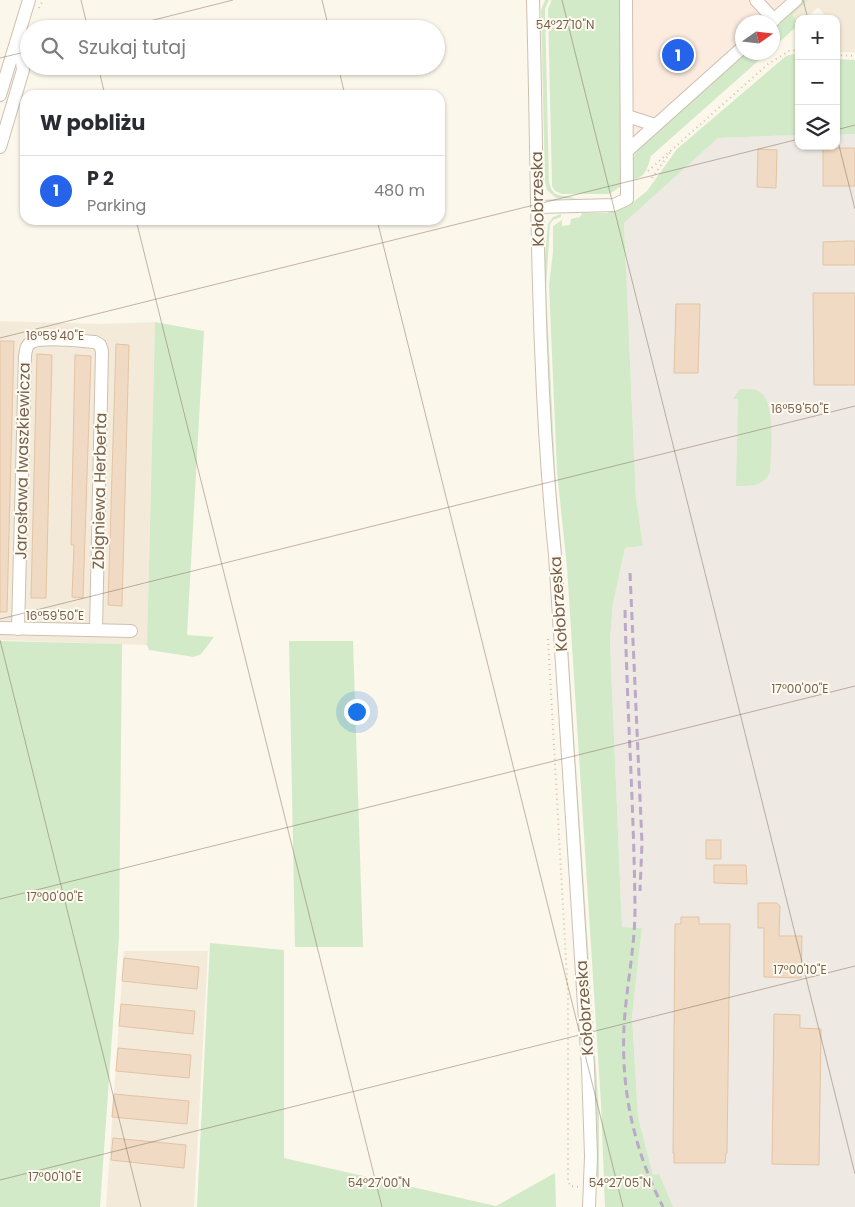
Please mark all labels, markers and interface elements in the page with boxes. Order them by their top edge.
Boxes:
north arrow [735,15,780,60]
map controls [795,15,840,150]
button: + [795,15,840,60]
text: 54°27'10"N [536,16,594,33]
search box [20,20,445,75]
icon: search [38,34,66,62]
text: Szukaj tutaj [78,34,186,61]
pin: 1 [662,36,694,74]
button: − [795,60,840,105]
button: layers [795,105,840,150]
text: W pobliżu [40,108,145,137]
street label: Kołobrzeska [525,151,550,247]
text: P 2 [87,165,114,192]
text: 1 [53,179,59,202]
text: 480 m [374,179,425,202]
text: Parking [87,194,146,217]
text: 16°59'40"E [26,327,84,344]
street label: Jarosława Iwaszkiewicza [9,362,36,560]
text: 16°59'50"E [771,400,829,417]
street label: Zbigniewa Herberta [87,412,112,570]
street label: Kołobrzeska [544,556,573,652]
text: 16°59'50"E [26,607,84,624]
text: 17°00'00"E [771,680,829,697]
your location [344,699,370,725]
text: 17°00'00"E [26,888,84,905]
street label: Kołobrzeska [570,960,599,1056]
text: 17°00'10"E [773,961,827,978]
text: 17°00'10"E [28,1168,82,1185]
text: 54°27'00"N [348,1174,410,1191]
text: 54°27'05"N [589,1174,651,1191]

